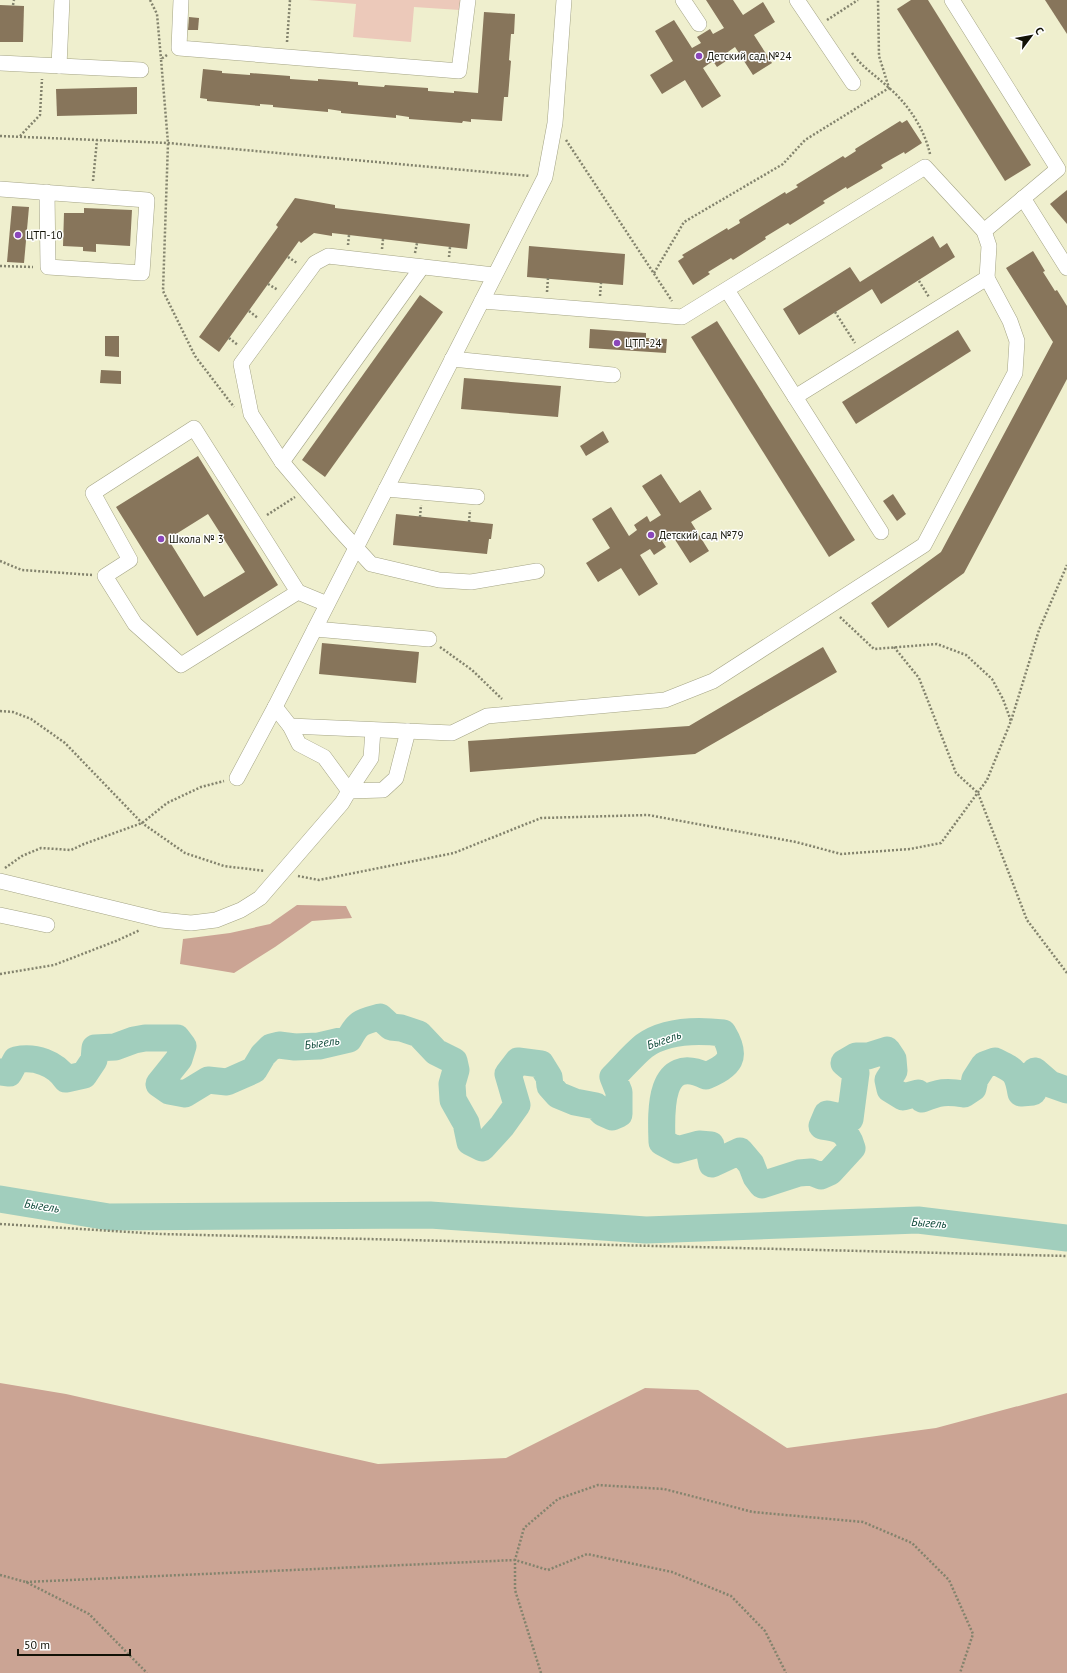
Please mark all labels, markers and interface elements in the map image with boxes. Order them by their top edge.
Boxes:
north arrow [1011,16,1051,56]
text: С [1032,24,1047,37]
place label: Детский сад №24 [707,49,792,63]
marker: Детский сад №24 [694,51,704,61]
place label: ЦТП-10 [26,228,62,242]
marker: ЦТП-10 [13,230,23,240]
place label: ЦТП-24 [625,336,661,350]
marker: ЦТП-24 [612,338,622,348]
place label: Детский сад №79 [659,528,744,542]
marker: Детский сад №79 [646,530,656,540]
place label: Школа № 3 [169,532,224,546]
marker: Школа № 3 [156,534,166,544]
water label: Быгель [645,1027,683,1052]
water label: Быгель [303,1033,341,1052]
water label: Быгель [23,1195,61,1216]
water label: Быгель [911,1214,947,1231]
scale bar [18,1631,130,1657]
text: 50 m [24,1637,50,1652]

